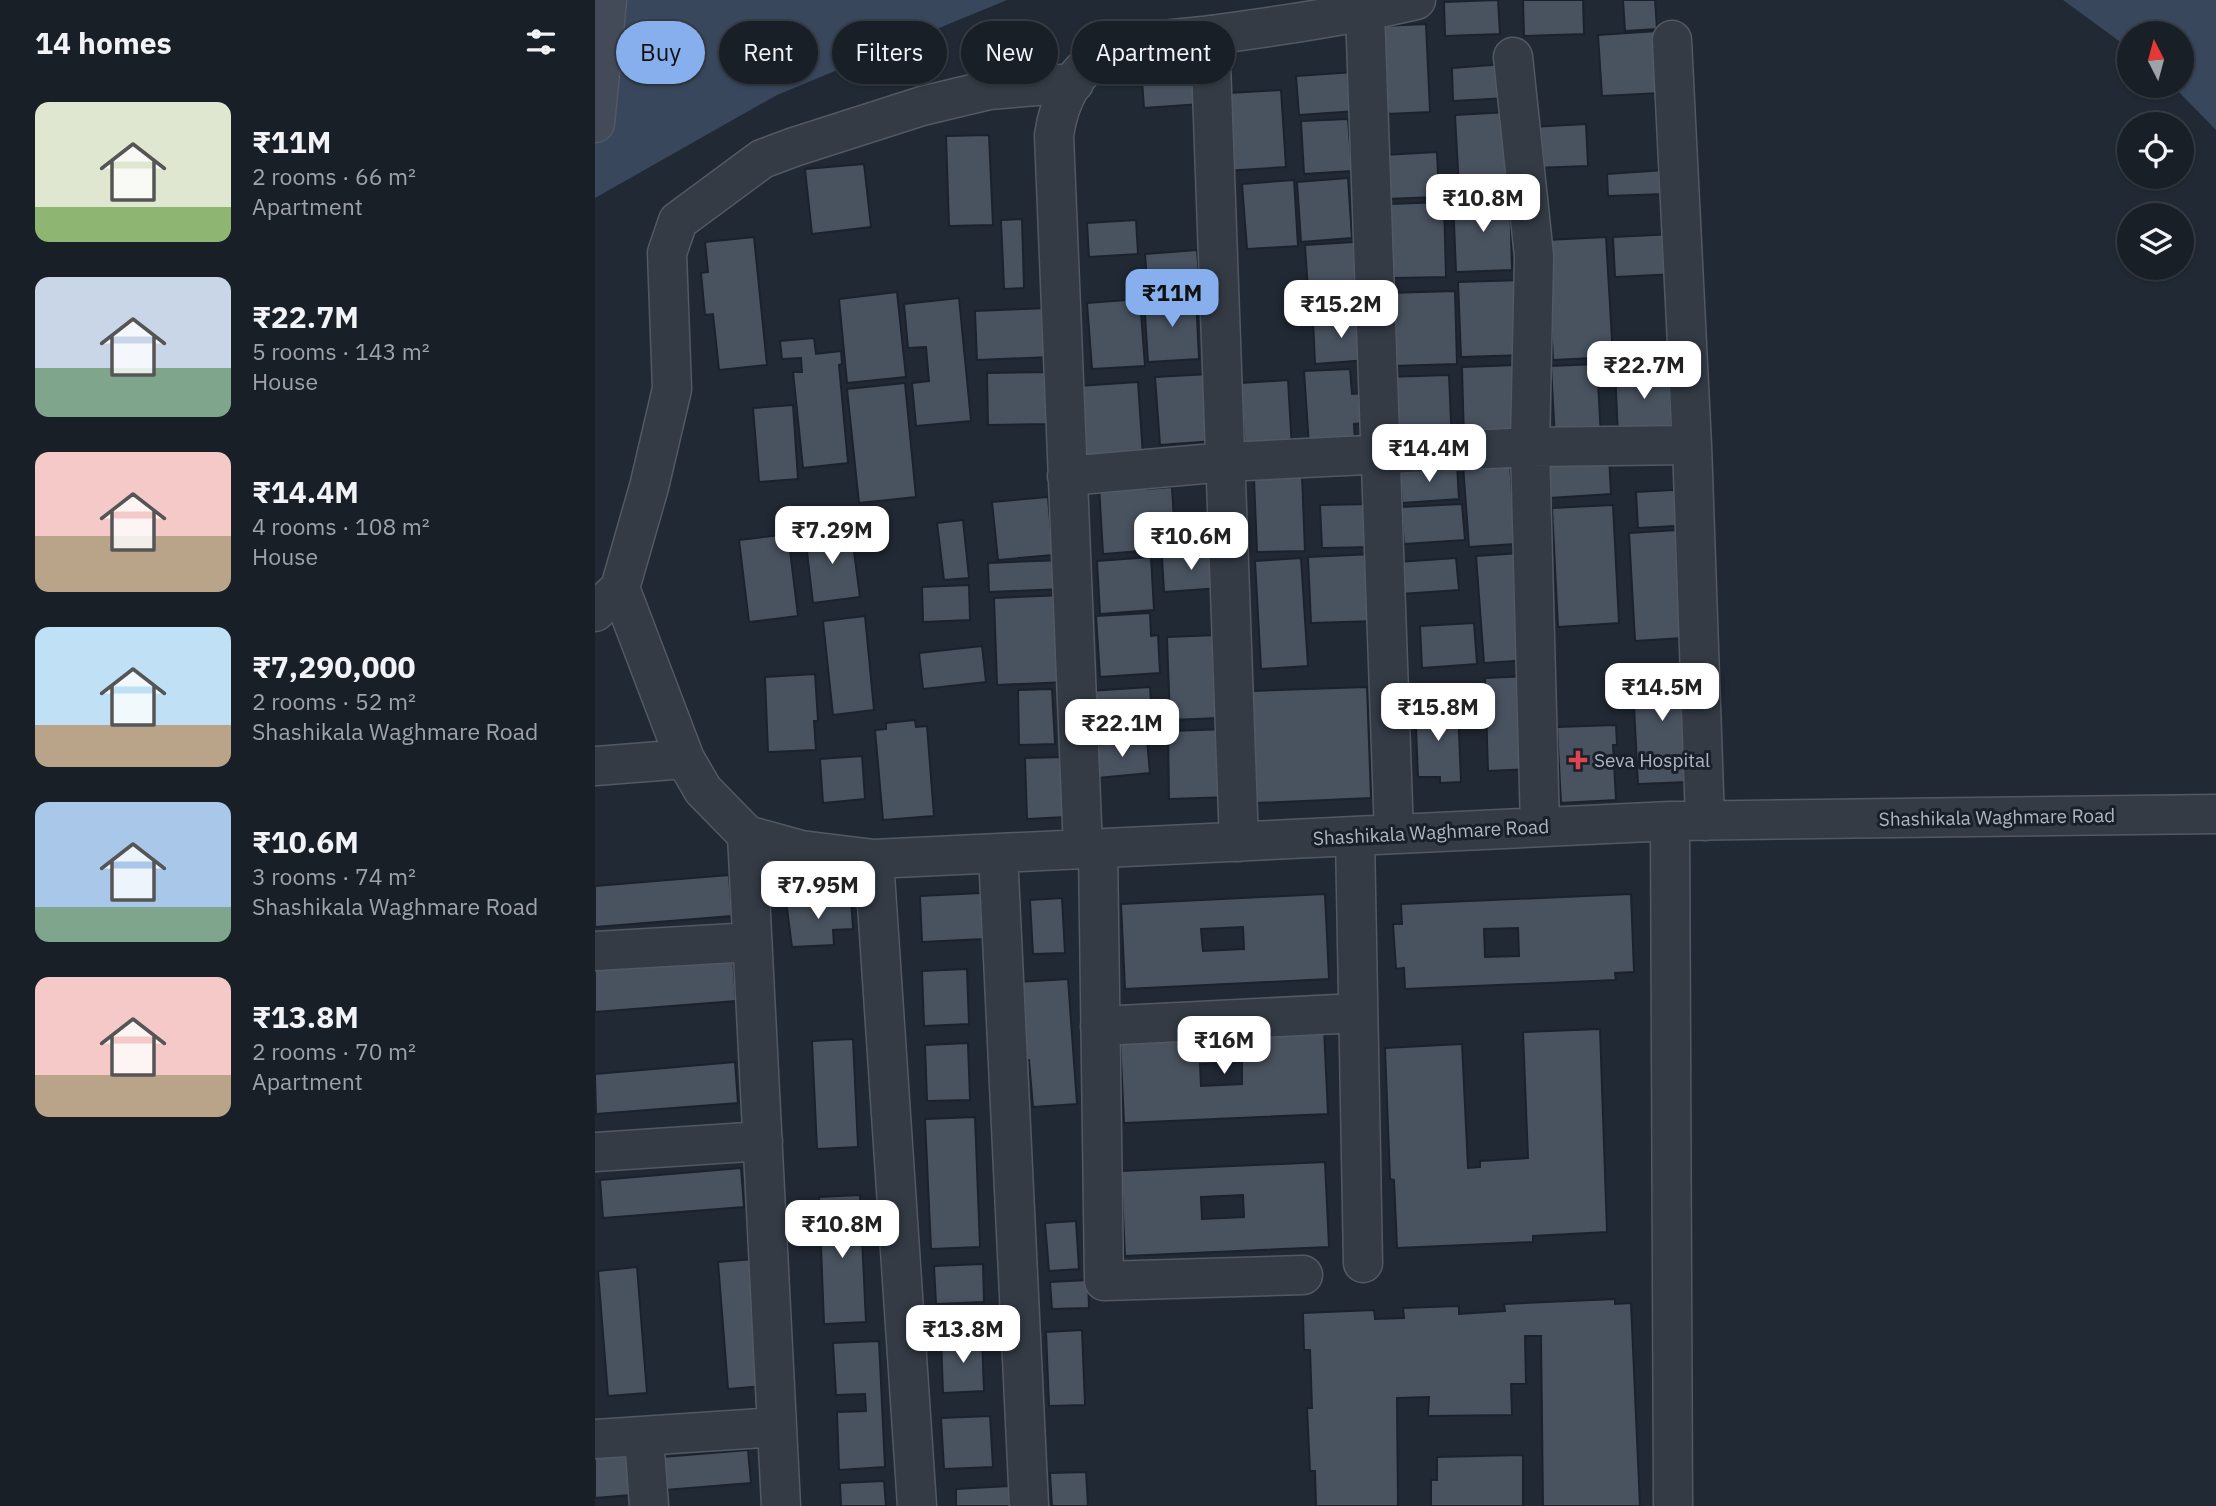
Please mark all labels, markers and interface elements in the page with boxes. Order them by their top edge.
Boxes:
chip: Buy [616,21,705,84]
chip: Rent [719,21,818,84]
chip: Filters [832,21,947,84]
chip: New [961,21,1058,84]
chip: Apartment [1072,21,1235,84]
north arrow [2117,21,2195,98]
map controls [2117,21,2194,280]
text: 14 homes [35,23,172,62]
icon: filters [522,23,560,61]
button: locate [2117,112,2194,189]
text: ₹11M [252,122,331,161]
icon: home [91,130,175,214]
text: 2 rooms · 66 m² [252,161,416,191]
pin: ₹10.8M [1426,174,1540,234]
text: ₹10.8M [1442,182,1524,212]
text: Apartment [252,191,363,221]
button: layers [2117,203,2194,280]
pin: ₹11M [1131,270,1213,329]
text: ₹11M [1142,277,1202,307]
pin: ₹15.2M [1284,280,1398,340]
text: ₹15.2M [1300,288,1382,318]
text: ₹22.7M [252,297,359,336]
icon: home [91,305,175,389]
text: 5 rooms · 143 m² [252,336,430,366]
pin: ₹22.7M [1587,342,1701,401]
text: ₹22.7M [1603,349,1685,379]
text: House [252,366,318,396]
pin: ₹14.4M [1372,424,1486,484]
text: ₹14.4M [1388,432,1470,462]
text: ₹14.4M [252,472,359,511]
icon: home [91,480,175,564]
pin: ₹7.29M [775,506,889,566]
text: 4 rooms · 108 m² [252,511,430,541]
pin: ₹10.6M [1134,512,1248,572]
text: ₹7.29M [791,514,873,544]
text: ₹10.6M [1150,520,1232,550]
text: House [252,541,318,571]
text: ₹7,290,000 [252,647,415,686]
icon: home [91,655,175,739]
pin: ₹14.5M [1605,664,1719,723]
text: ₹14.5M [1621,671,1703,701]
pin: ₹15.8M [1381,684,1495,743]
text: 2 rooms · 52 m² [252,686,416,716]
text: ₹15.8M [1397,691,1479,721]
pin: ₹22.1M [1065,700,1179,759]
text: ₹22.1M [1081,707,1163,737]
text: Shashikala Waghmare Road [252,716,538,746]
place label: Seva Hospital [1594,748,1710,772]
marker: Seva Hospital [1568,750,1588,770]
street label: Shashikala Waghmare Road [1879,803,2115,831]
street label: Shashikala Waghmare Road [1312,814,1550,850]
text: ₹10.6M [252,822,359,861]
icon: home [91,830,175,914]
text: 3 rooms · 74 m² [252,861,416,891]
pin: ₹7.95M [761,862,875,921]
text: ₹7.95M [777,869,859,899]
text: Shashikala Waghmare Road [252,891,538,921]
text: ₹13.8M [252,997,359,1036]
icon: home [91,1005,175,1089]
pin: ₹16M [1183,1016,1265,1076]
text: ₹16M [1194,1024,1254,1054]
text: 2 rooms · 70 m² [252,1036,416,1066]
text: Apartment [252,1066,363,1096]
pin: ₹10.8M [785,1200,899,1260]
text: ₹10.8M [801,1208,883,1238]
pin: ₹13.8M [906,1306,1020,1365]
text: ₹13.8M [922,1313,1004,1343]

